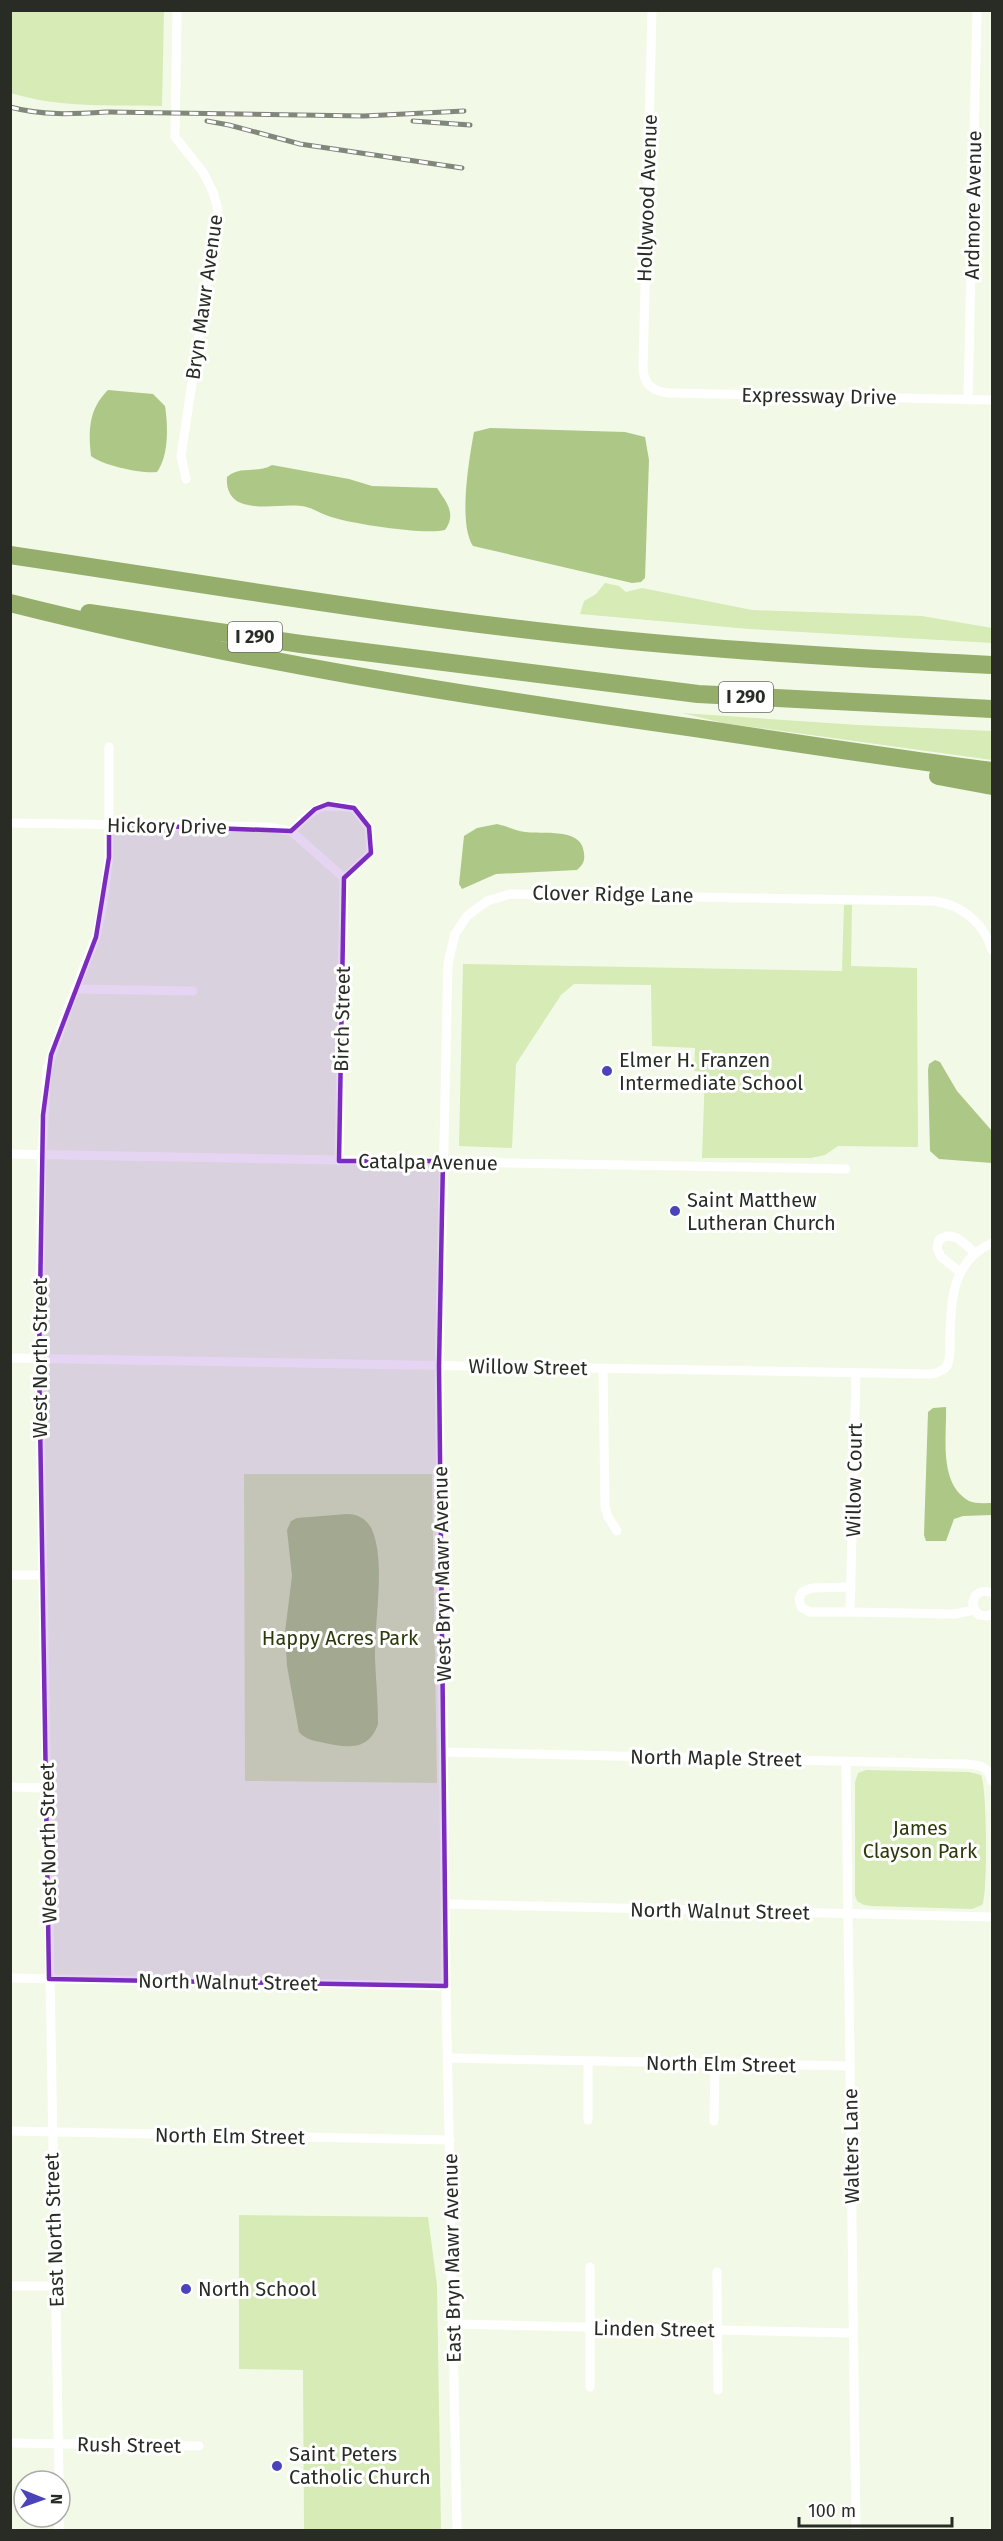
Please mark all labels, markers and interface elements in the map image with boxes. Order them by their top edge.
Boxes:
street label: Hollywood Avenue [632,114,662,282]
street label: Ardmore Avenue [960,130,986,280]
street label: Bryn Mawr Avenue [181,213,227,381]
street label: Expressway Drive [741,383,897,409]
road number: I 290 [228,622,282,652]
road number: I 290 [719,682,773,712]
street label: Hickory Drive [107,813,227,839]
street label: Clover Ridge Lane [532,881,694,907]
street label: Birch Street [329,965,355,1072]
place label: Elmer H. Franzen Intermediate School [619,1048,803,1095]
marker: Elmer H. Franzen Intermediate School [600,1064,614,1078]
street label: Catalpa Avenue [358,1149,498,1175]
place label: Saint Matthew Lutheran Church [687,1188,836,1235]
marker: Saint Matthew Lutheran Church [668,1204,682,1218]
street label: West North Street [28,1277,52,1438]
street label: Willow Street [468,1354,589,1380]
street label: Willow Court [841,1422,867,1537]
street label: West Bryn Mawr Avenue [428,1466,456,1682]
park label: Happy Acres Park [262,1626,419,1650]
street label: North Maple Street [630,1745,803,1772]
street label: West North Street [35,1762,61,1924]
park label: James Clayson Park [863,1816,978,1863]
street label: North Walnut Street [630,1897,811,1925]
street label: North Walnut Street [138,1968,319,1996]
street label: North Elm Street [646,2051,797,2077]
street label: Walters Lane [838,2088,864,2204]
street label: North Elm Street [155,2123,306,2149]
street label: East North Street [39,2152,69,2308]
street label: East Bryn Mawr Avenue [438,2153,466,2363]
place label: North School [198,2277,317,2301]
marker: North School [179,2282,193,2296]
street label: Linden Street [593,2316,716,2342]
street label: Rush Street [77,2432,182,2458]
place label: Saint Peters Catholic Church [289,2442,431,2489]
marker: Saint Peters Catholic Church [270,2459,284,2473]
north arrow [12,2469,72,2529]
scale bar [799,2490,952,2528]
text: N [47,2494,66,2505]
text: 100 m [808,2500,856,2522]

